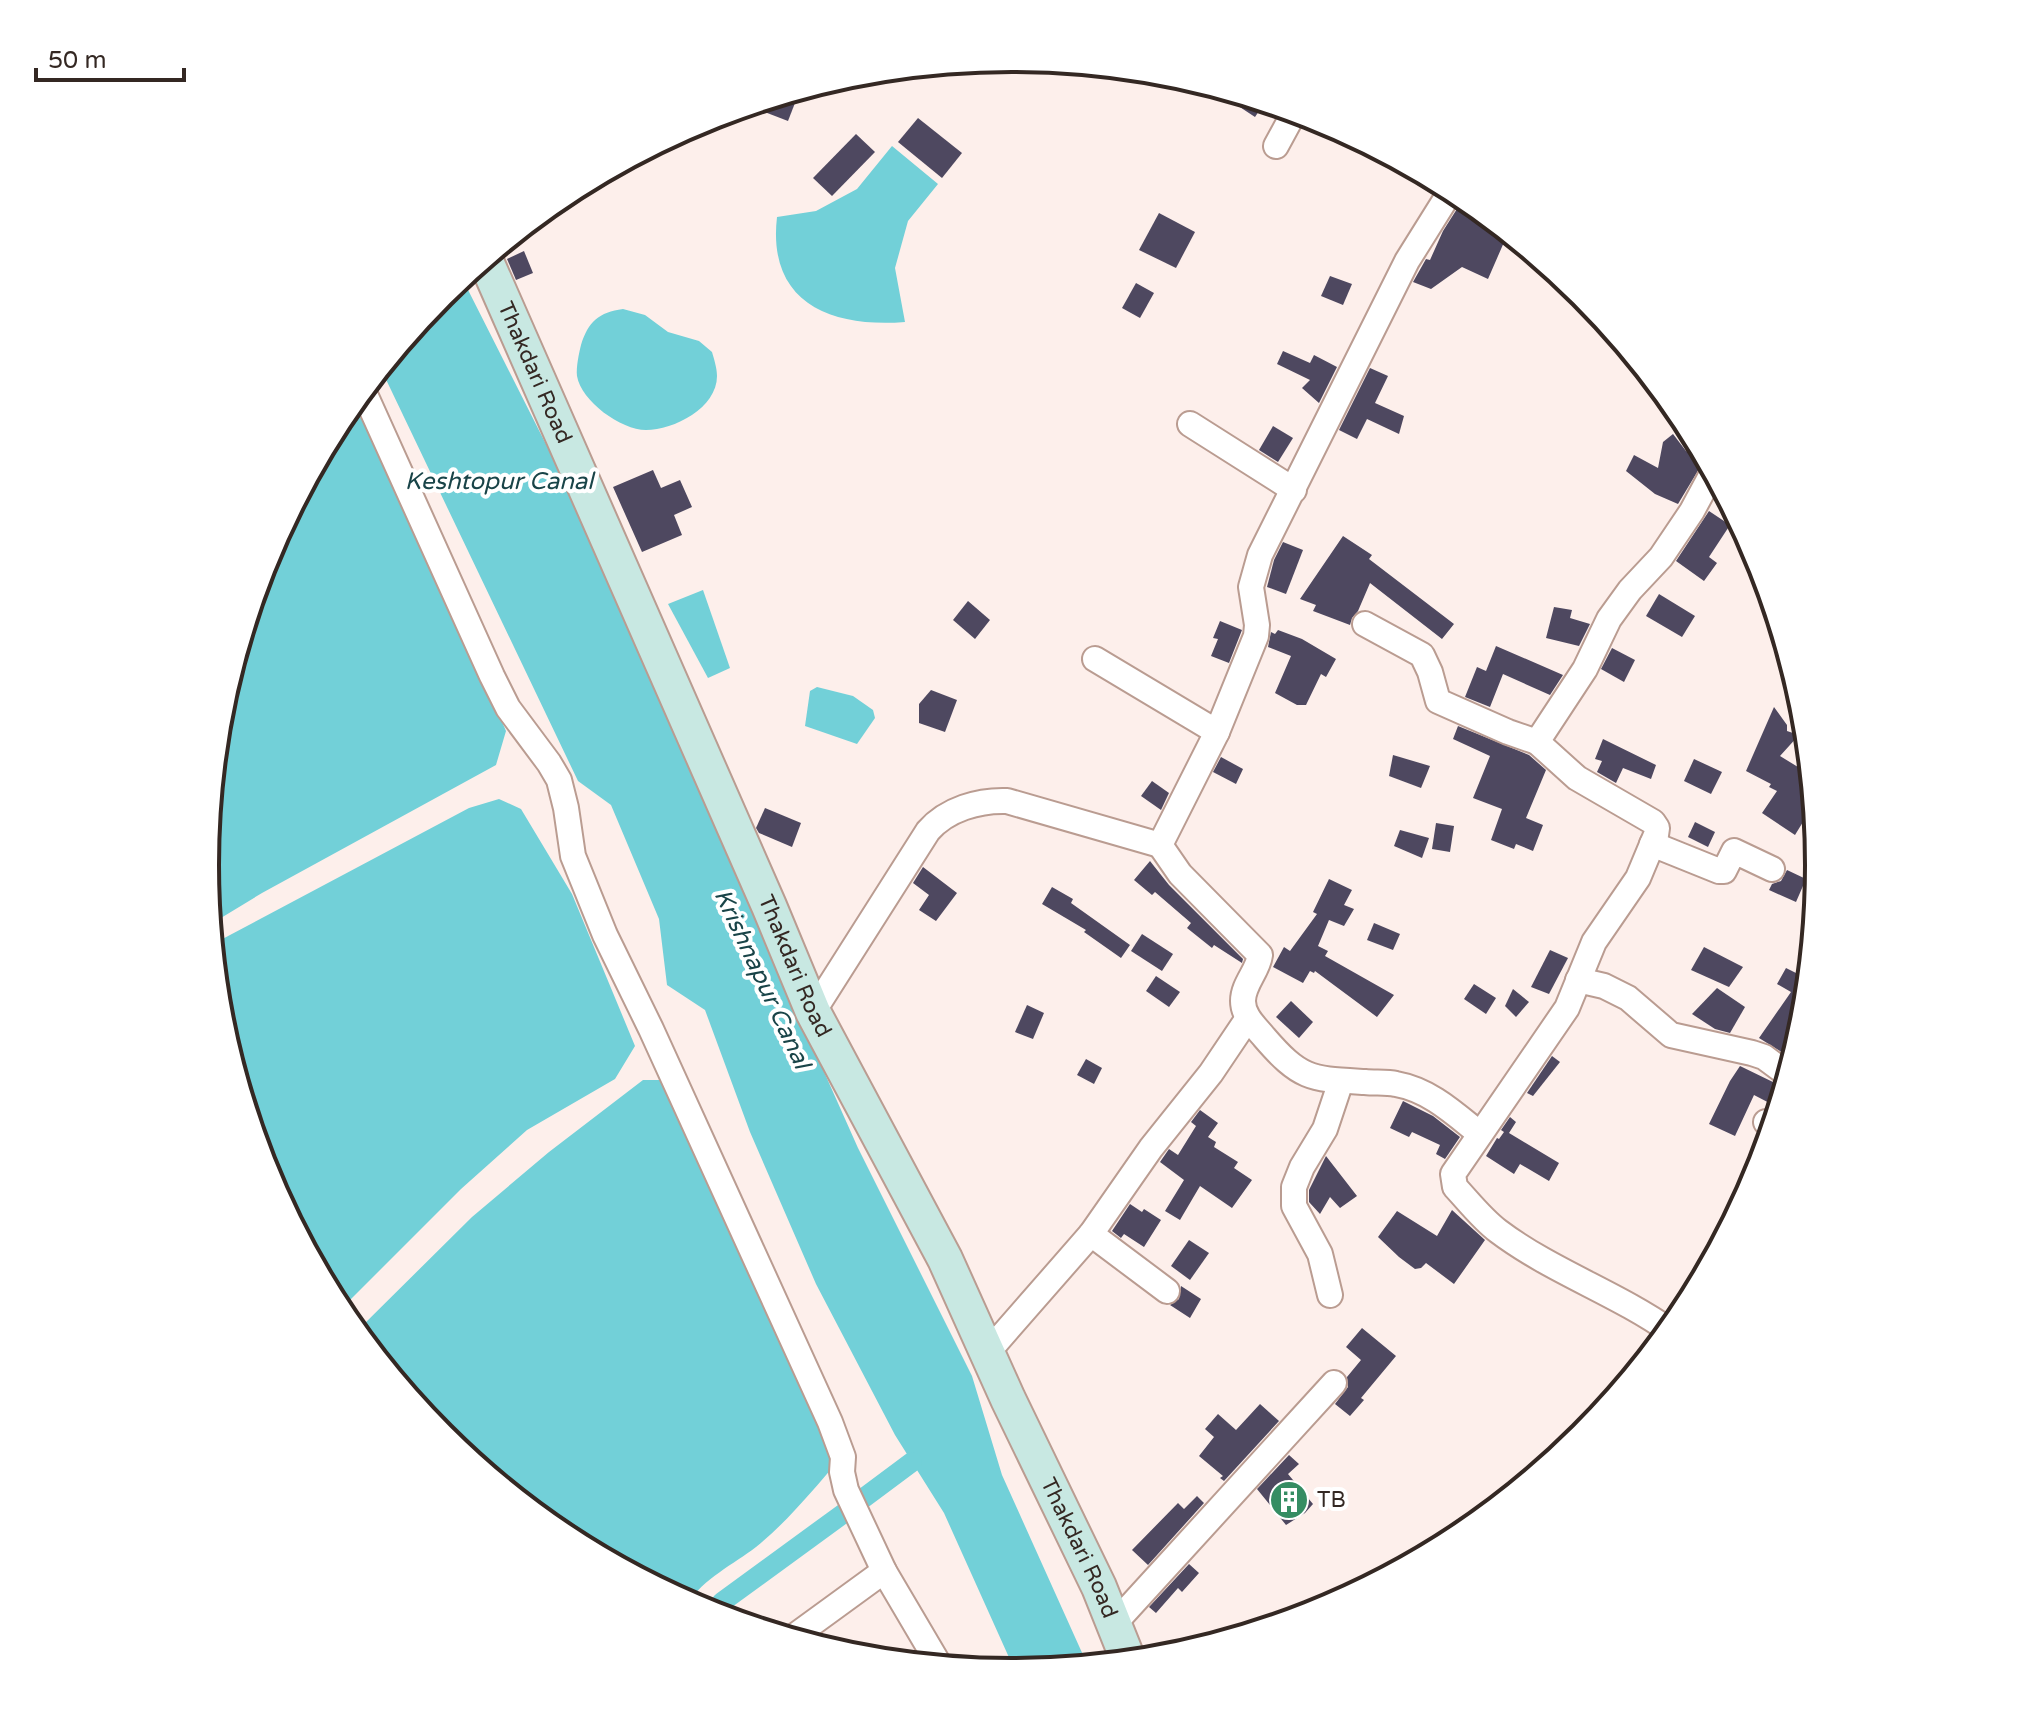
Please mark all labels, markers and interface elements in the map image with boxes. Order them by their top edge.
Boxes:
scale bar [36,32,184,82]
text: 50 m [48,46,106,75]
street label: Thakdari Road [492,298,577,447]
water label: Keshtopur Canal [405,467,596,496]
water label: Krishnapur Canal [708,885,818,1076]
street label: Thakdari Road [753,891,837,1042]
street label: Thakdari Road [1035,1473,1123,1622]
building icon: TB [1268,1479,1310,1521]
place label: TB [1317,1487,1346,1513]

